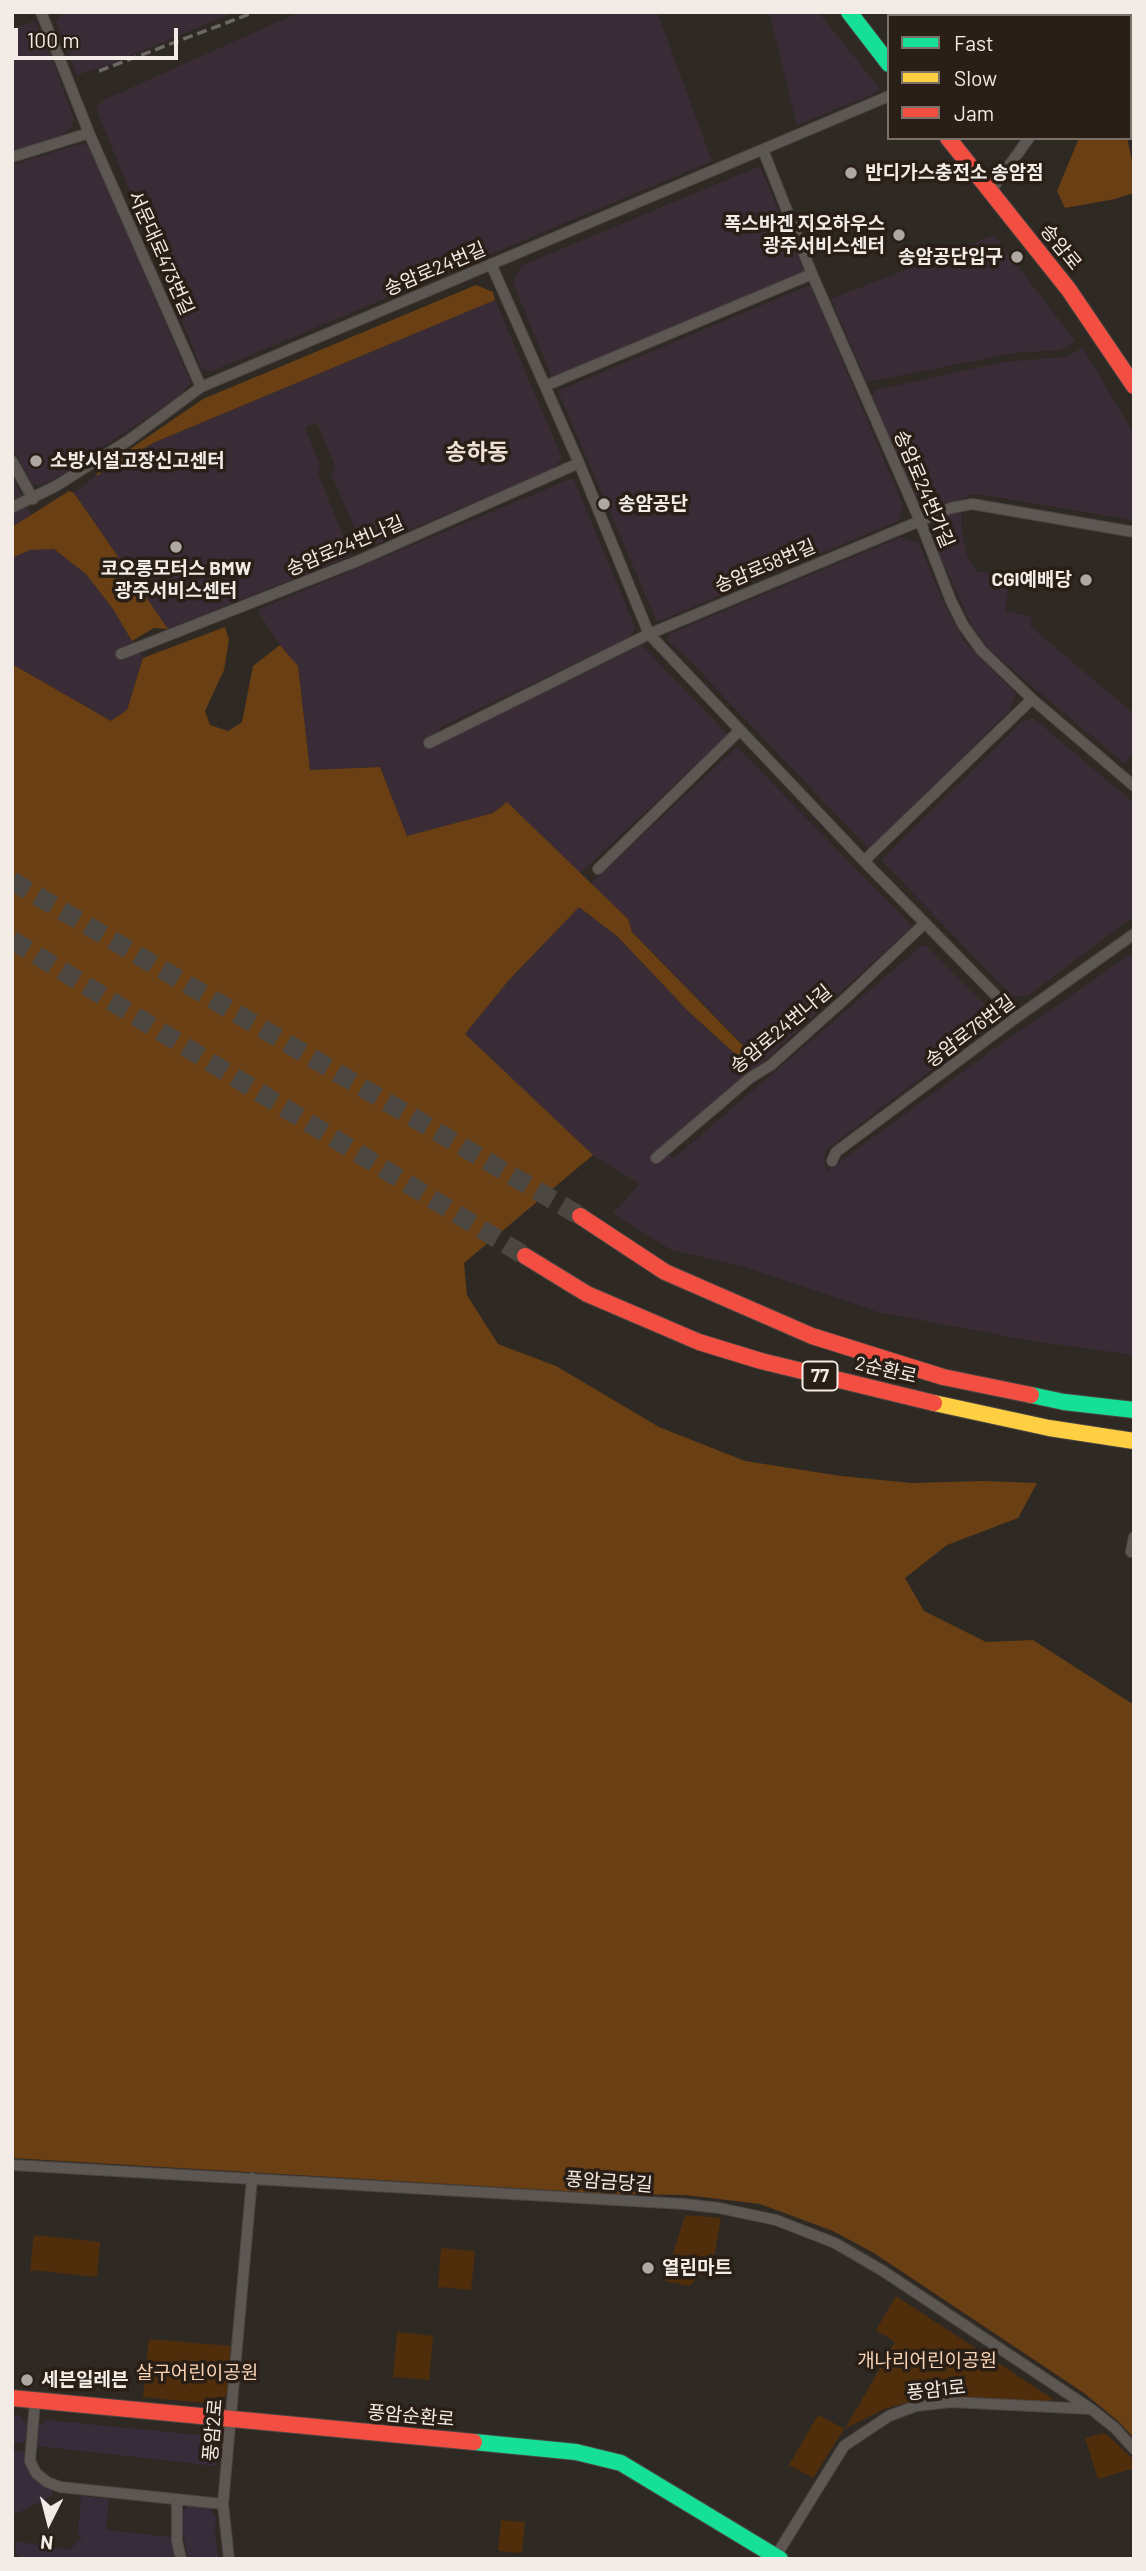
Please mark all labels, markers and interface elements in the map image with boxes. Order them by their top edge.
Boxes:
scale bar [18,14,182,58]
legend [887,14,1132,140]
text: 100 m [27,27,80,52]
text: Fast [954,30,994,55]
text: Slow [954,65,997,90]
text: Jam [954,100,994,125]
place label: 반디가스충전소 송암점 [865,162,1044,184]
marker: 반디가스충전소 송암점 [843,165,859,181]
street label: 서문대로473번길 [123,187,199,319]
place label: 폭스바겐 지오하우스 광주서비스센터 [724,213,885,257]
street label: 송암로 [1036,219,1086,275]
marker: 폭스바겐 지오하우스 광주서비스센터 [891,227,907,243]
street label: 송암로24번길 [381,237,489,301]
place label: 송암공단입구 [898,246,1003,268]
marker: 송암공단입구 [1009,249,1025,265]
street label: 송암로24번가길 [889,427,959,551]
district label: 송하동 [445,438,509,466]
place label: 소방시설고장신고센터 [50,450,225,472]
marker: 소방시설고장신고센터 [28,453,44,469]
place label: 송암공단 [618,493,688,515]
marker: 송암공단 [596,496,612,512]
street label: 송암로24번나길 [283,511,407,581]
street label: 송암로58번길 [711,535,819,597]
marker: 코오롱모터스 BMW 광주서비스센터 [168,539,184,555]
place label: 코오롱모터스 BMW 광주서비스센터 [101,558,251,602]
place label: CGI예배당 [991,569,1072,591]
marker: CGI예배당 [1078,572,1094,588]
street label: 송암로24번나길 [726,980,836,1078]
street label: 송암로76번길 [921,990,1019,1072]
street label: 2순환로 [853,1352,919,1388]
road number: 77 [802,1362,838,1391]
street label: 풍암금당길 [565,2168,653,2196]
place label: 열린마트 [662,2257,732,2279]
marker: 열린마트 [640,2260,656,2276]
park label: 개나리어린이공원 [857,2350,997,2372]
park label: 살구어린이공원 [136,2362,258,2384]
place label: 세븐일레븐 [41,2369,128,2391]
marker: 세븐일레븐 [19,2372,35,2388]
street label: 풍암1로 [905,2376,967,2404]
street label: 풍암2로 [199,2398,227,2462]
street label: 풍암순환로 [366,2401,456,2431]
north arrow [14,2487,84,2557]
text: N [39,2531,54,2555]

